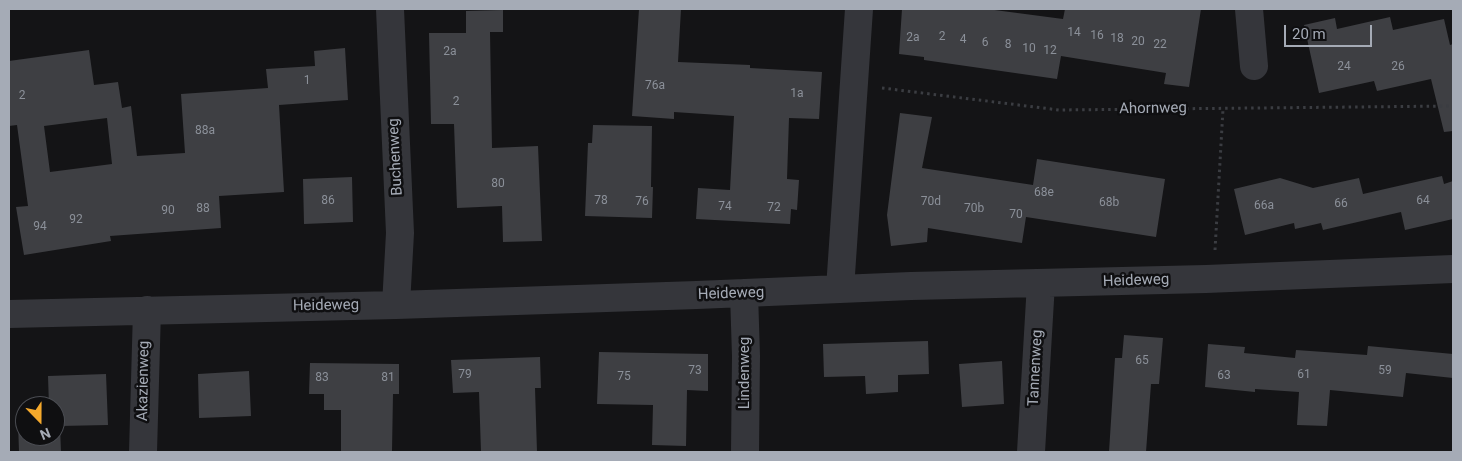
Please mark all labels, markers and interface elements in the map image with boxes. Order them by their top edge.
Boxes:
scale bar [1287,15,1374,47]
text: 20 m [1292,25,1326,43]
house number: 14 [1067,26,1081,40]
house number: 16 [1090,29,1104,43]
house number: 2 [939,30,945,44]
house number: 2a [906,31,920,45]
house number: 18 [1110,32,1124,46]
house number: 4 [960,33,966,47]
house number: 20 [1131,35,1145,49]
house number: 6 [982,36,988,50]
house number: 8 [1005,38,1011,52]
house number: 22 [1153,38,1167,52]
house number: 10 [1022,42,1036,56]
house number: 12 [1043,44,1057,58]
house number: 2a [443,45,457,59]
house number: 24 [1337,60,1351,74]
house number: 26 [1391,60,1405,74]
house number: 1 [304,74,310,88]
house number: 76a [645,79,665,93]
house number: 1a [790,87,804,101]
house number: 2 [19,89,25,103]
house number: 2 [453,95,459,109]
street label: Ahornweg [1119,99,1187,119]
street label: Buchenweg [385,118,407,196]
house number: 88a [195,124,215,138]
house number: 80 [491,177,505,191]
house number: 68e [1034,186,1054,200]
house number: 86 [321,194,335,208]
house number: 78 [594,194,608,208]
house number: 64 [1416,194,1430,208]
house number: 76 [635,195,649,209]
house number: 70d [921,195,941,209]
house number: 68b [1099,196,1119,210]
house number: 66 [1334,197,1348,211]
house number: 66a [1254,199,1274,213]
house number: 74 [718,200,732,214]
house number: 72 [767,201,781,215]
house number: 88 [196,202,210,216]
house number: 70b [964,202,984,216]
house number: 90 [161,204,175,218]
house number: 70 [1009,208,1023,222]
house number: 92 [69,213,83,227]
house number: 94 [33,220,47,234]
street label: Heideweg [1103,271,1169,291]
street label: Heideweg [698,284,764,304]
street label: Heideweg [293,296,359,316]
street label: Tannenweg [1025,329,1047,407]
street label: Lindenweg [736,337,754,409]
street label: Akazienweg [134,341,154,421]
house number: 65 [1135,354,1149,368]
house number: 73 [688,364,702,378]
house number: 59 [1378,364,1392,378]
house number: 79 [458,368,472,382]
house number: 61 [1297,368,1311,382]
house number: 63 [1217,369,1231,383]
house number: 75 [617,370,631,384]
house number: 83 [315,371,329,385]
house number: 81 [381,371,395,385]
north arrow [15,396,65,446]
text: N [38,425,53,443]

